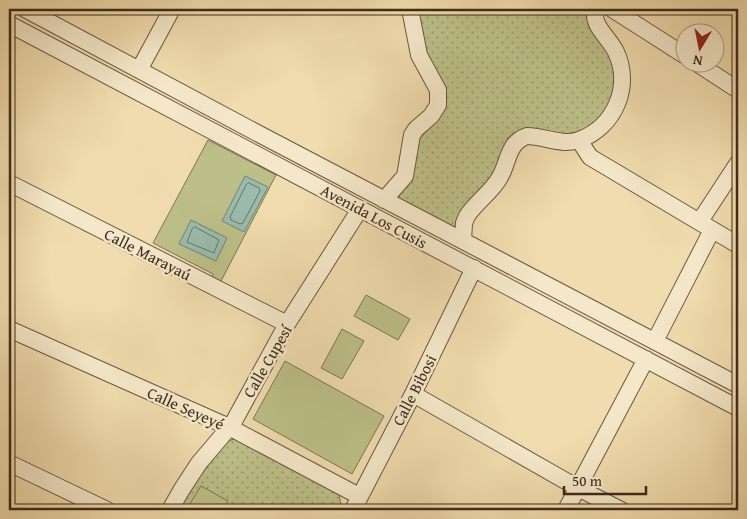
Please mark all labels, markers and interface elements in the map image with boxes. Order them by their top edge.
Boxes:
north arrow [674,22,724,72]
text: N [691,50,704,71]
street label: Avenida Los Cusis [316,178,432,254]
street label: Calle Marayaú [100,222,196,286]
street label: Calle Cupesí [236,320,298,402]
street label: Calle Bibosi [386,350,442,430]
street label: Calle Seyeyé [144,380,228,436]
scale bar [564,464,647,496]
text: 50 m [572,470,603,491]

